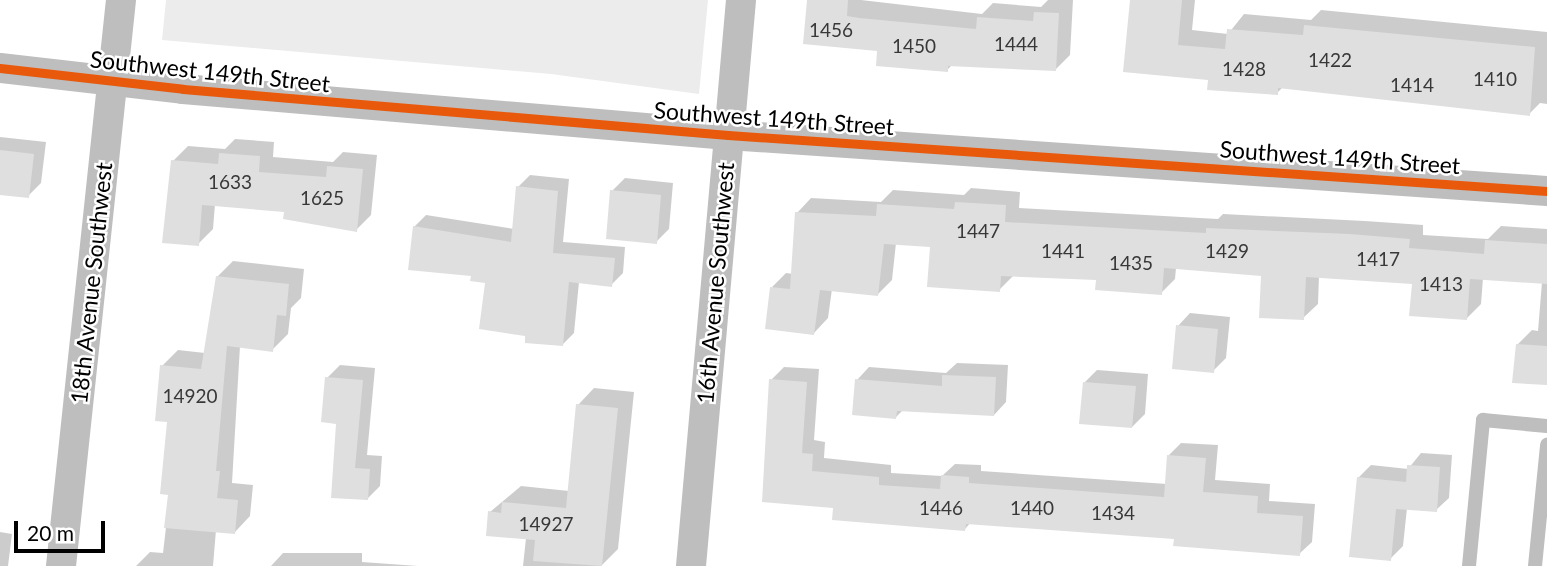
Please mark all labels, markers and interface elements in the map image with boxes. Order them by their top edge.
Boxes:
house number: 1456 [809,19,853,41]
house number: 1444 [994,33,1038,55]
house number: 1450 [892,35,936,57]
street label: Southwest 149th Street [89,45,331,97]
house number: 1422 [1308,49,1352,71]
house number: 1428 [1222,58,1266,80]
house number: 1410 [1473,68,1517,90]
house number: 1414 [1390,74,1434,96]
street label: Southwest 149th Street [653,96,895,140]
street label: Southwest 149th Street [1219,135,1461,179]
street label: 18th Avenue Southwest [65,161,117,405]
street label: 16th Avenue Southwest [691,161,739,405]
house number: 1633 [208,171,252,193]
house number: 1625 [300,187,344,209]
house number: 1447 [956,220,1000,242]
house number: 1441 [1041,240,1085,262]
house number: 1429 [1205,240,1249,262]
house number: 1417 [1356,248,1400,270]
house number: 1435 [1109,252,1153,274]
house number: 1413 [1419,273,1463,295]
house number: 14920 [162,385,218,407]
house number: 1446 [919,497,963,519]
house number: 1440 [1010,497,1054,519]
house number: 1434 [1091,502,1135,524]
scale bar [18,506,108,550]
house number: 14927 [518,513,574,535]
text: 20 m [27,520,74,545]

